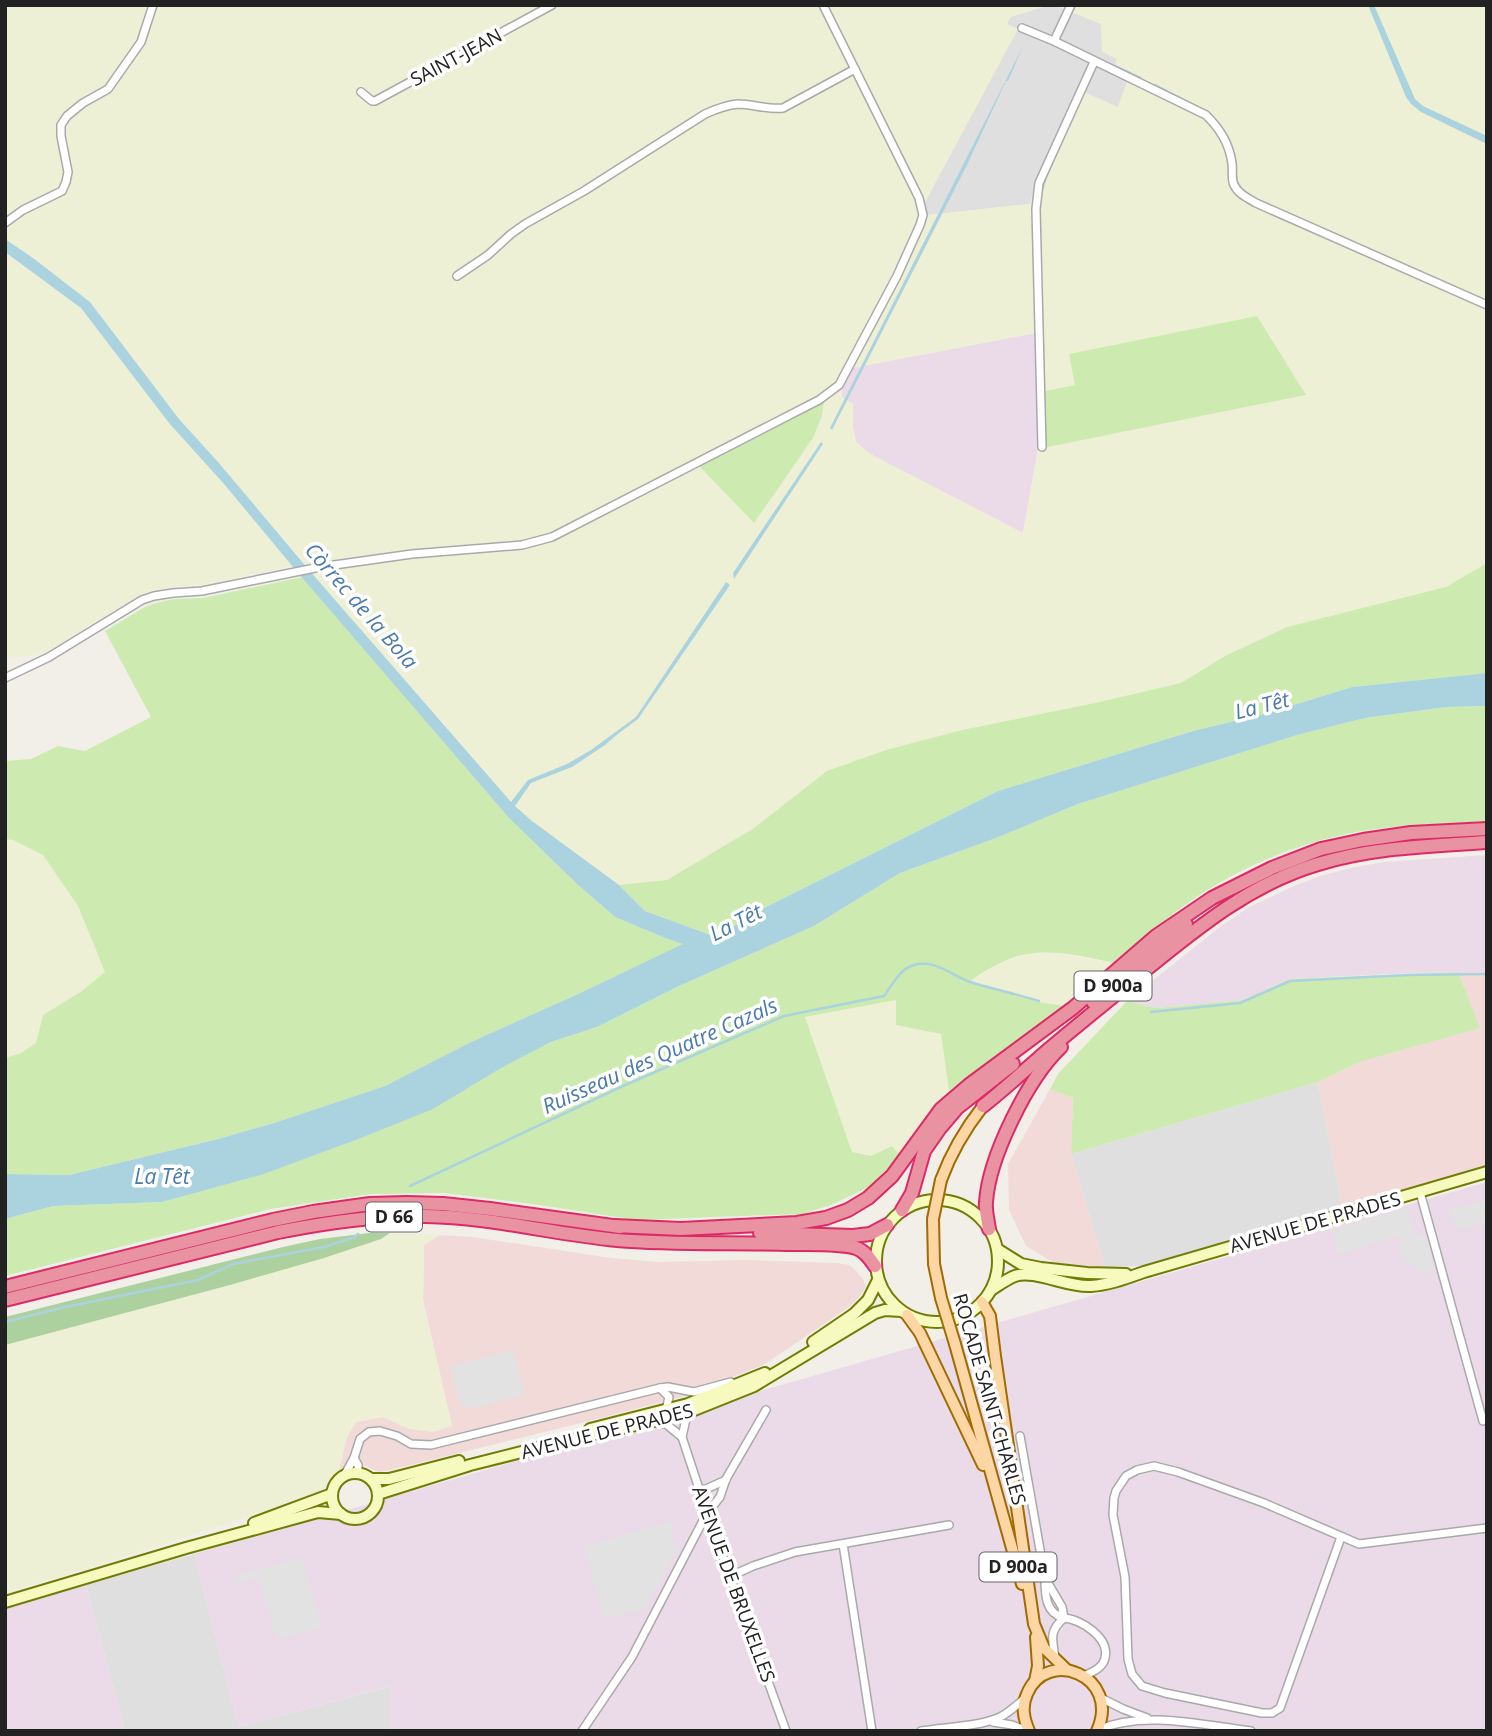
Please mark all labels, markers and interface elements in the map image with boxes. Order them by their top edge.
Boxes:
street label: SAINT-JEAN [405,22,507,92]
water label: Còrrec de la Bola [299,536,424,674]
water label: La Têt [1232,685,1293,725]
water label: La Têt [705,897,767,947]
road number: D 900a [1074,972,1152,1001]
water label: Ruisseau des Quatre Cazals [538,991,782,1120]
water label: La Têt [134,1162,191,1190]
street label: AVENUE DE PRADES [1226,1185,1404,1259]
road number: D 66 [366,1202,422,1232]
street label: ROCADE SAINT-CHARLES [947,1290,1033,1508]
street label: AVENUE DE PRADES [518,1397,696,1465]
street label: AVENUE DE BRUXELLES [686,1482,782,1686]
road number: D 900a [979,1552,1056,1582]

